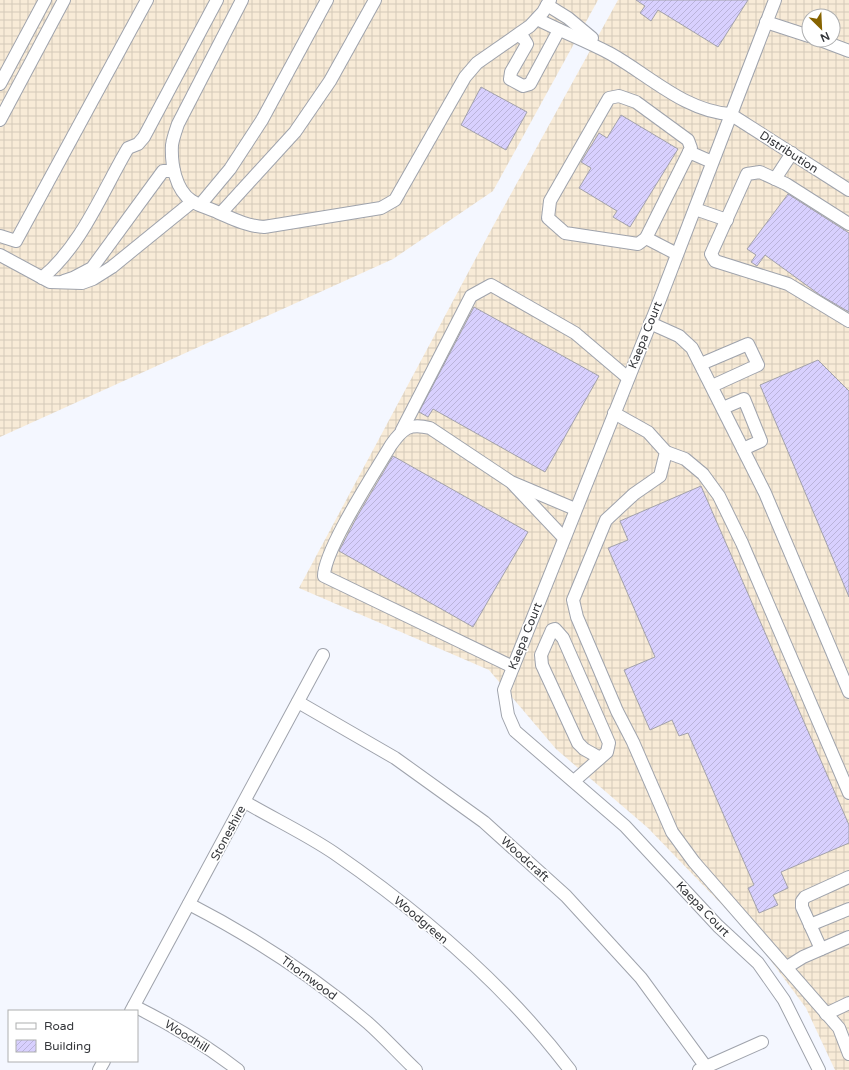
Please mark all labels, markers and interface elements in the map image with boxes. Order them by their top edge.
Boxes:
north arrow [801,8,841,48]
text: N [818,29,832,44]
street label: Distribution [757,128,821,176]
street label: Kaepa Court [625,299,665,371]
street label: Kaepa Court [505,600,545,672]
street label: Stoneshire [208,803,248,863]
street label: Woodcraft [498,834,552,885]
street label: Kaepa Court [673,879,733,940]
street label: Woodgreen [391,893,451,947]
street label: Thornwood [278,953,340,1003]
legend [8,1010,138,1062]
street label: Woodhill [162,1017,212,1055]
text: Road [44,1019,74,1033]
text: Building [44,1039,91,1053]

